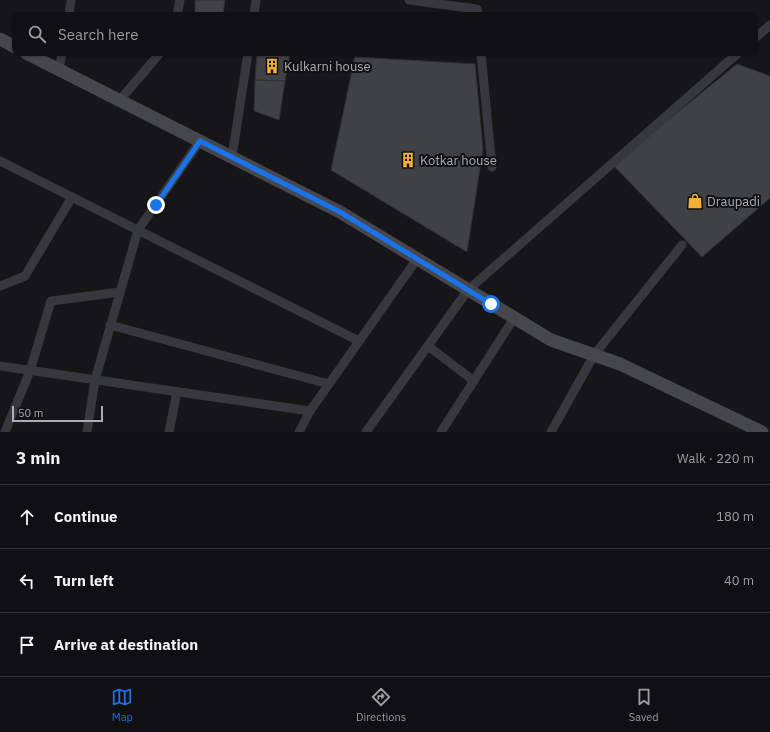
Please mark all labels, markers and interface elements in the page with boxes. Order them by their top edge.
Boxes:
search box [12,12,758,56]
icon: search [26,23,48,45]
text: Search here [58,25,138,44]
building icon: Kulkarni house [263,57,281,75]
place label: Kulkarni house [284,58,371,75]
building icon: Kotkar house [399,151,417,169]
place label: Kotkar house [420,152,497,169]
shop icon: Draupadi [686,192,704,210]
place label: Draupadi [707,193,760,210]
route end [147,196,165,214]
route start [482,295,500,313]
scale bar [12,404,103,423]
text: 50 m [18,406,43,420]
text: 3 min [16,447,60,469]
text: Walk · 220 m [677,450,754,467]
icon: ahead [16,506,38,528]
text: Continue [54,507,118,526]
text: 180 m [716,508,754,525]
icon: left [16,570,38,592]
text: Turn left [54,571,114,590]
text: 40 m [724,572,754,589]
icon: arrive [16,634,38,656]
text: Arrive at destination [54,635,198,654]
tab: Map [111,686,133,724]
tab: Directions [356,686,406,724]
tab: Saved [629,686,659,724]

